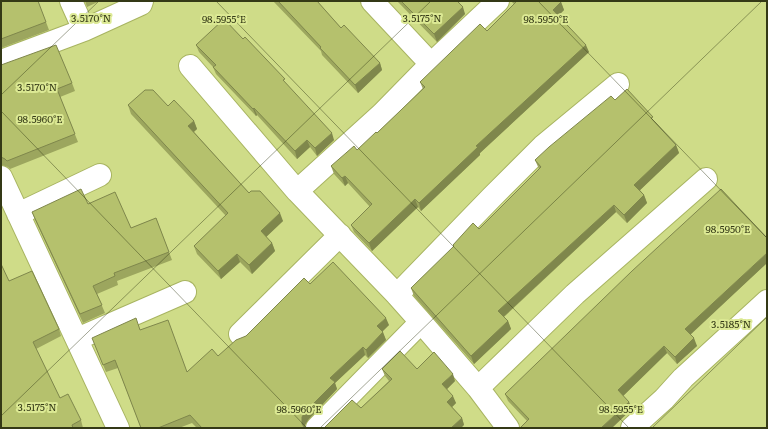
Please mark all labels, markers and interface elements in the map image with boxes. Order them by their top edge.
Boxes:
text: 3.5170°N [71,10,111,25]
text: 3.5175°N [402,10,442,25]
text: 98.5955°E [202,11,246,26]
text: 98.5950°E [524,11,568,26]
text: 3.5170°N [17,79,57,94]
text: 98.5960°E [17,111,63,126]
text: 98.5950°E [706,221,750,236]
text: 3.5185°N [711,316,751,331]
text: 3.5175°N [17,399,57,414]
text: 98.5960°E [276,401,322,416]
text: 98.5955°E [599,401,643,416]

